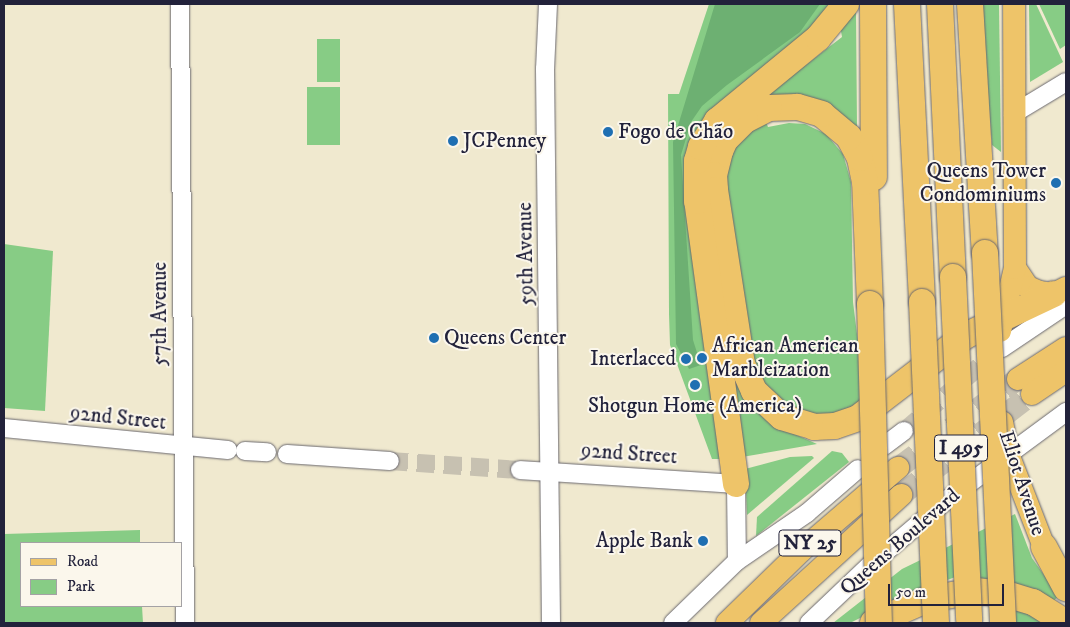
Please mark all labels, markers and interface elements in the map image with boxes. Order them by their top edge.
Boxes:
place label: Fogo de Chão [618,119,733,145]
marker: Fogo de Chão [602,126,614,138]
place label: JCPenney [463,128,546,154]
marker: JCPenney [447,135,459,147]
place label: Queens Tower Condominiums [920,158,1046,208]
marker: Queens Tower Condominiums [1050,177,1062,189]
street label: 59th Avenue [512,202,540,306]
street label: 57th Avenue [147,262,173,366]
place label: Queens Center [444,325,566,351]
marker: Queens Center [428,332,440,344]
place label: African American Marbleization [712,333,859,383]
place label: Interlaced [590,346,676,372]
marker: African American Marbleization [696,352,708,364]
marker: Interlaced [680,353,692,365]
marker: Shotgun Home (America) [689,379,701,391]
place label: Shotgun Home (America) [588,393,802,419]
street label: 92nd Street [69,400,167,436]
street label: Eliot Avenue [993,427,1051,539]
road number: I 495 [934,430,988,466]
street label: 92nd Street [580,438,678,470]
street label: Queens Boulevard [835,483,965,601]
road number: NY 25 [778,526,842,560]
place label: Apple Bank [596,528,693,554]
marker: Apple Bank [697,535,709,547]
legend [20,542,182,607]
text: Road [67,552,98,571]
scale bar [890,574,1006,606]
text: Park [67,577,95,596]
text: 50 m [896,583,926,602]

